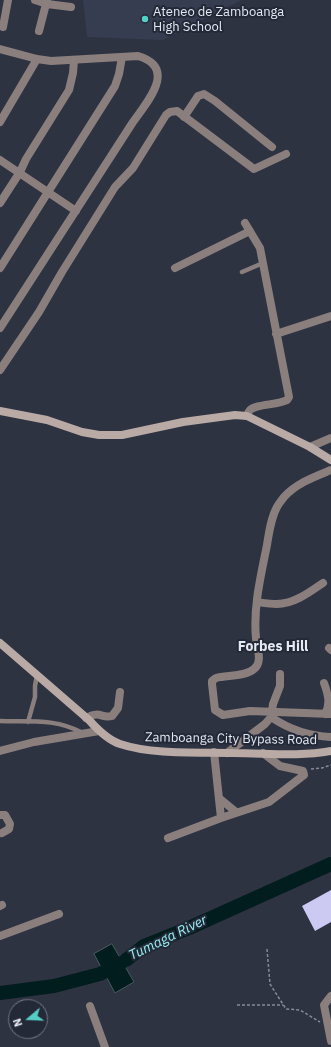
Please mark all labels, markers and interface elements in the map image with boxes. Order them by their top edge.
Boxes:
place label: Ateneo de Zamboanga High School [153,4,284,35]
marker: Ateneo de Zamboanga High School [140,14,150,24]
district label: Forbes Hill [238,639,308,655]
street label: Zamboanga City Bypass Road [145,730,317,748]
water label: Tumaga River [126,912,210,964]
north arrow [8,999,48,1039]
text: N [10,1017,26,1029]

